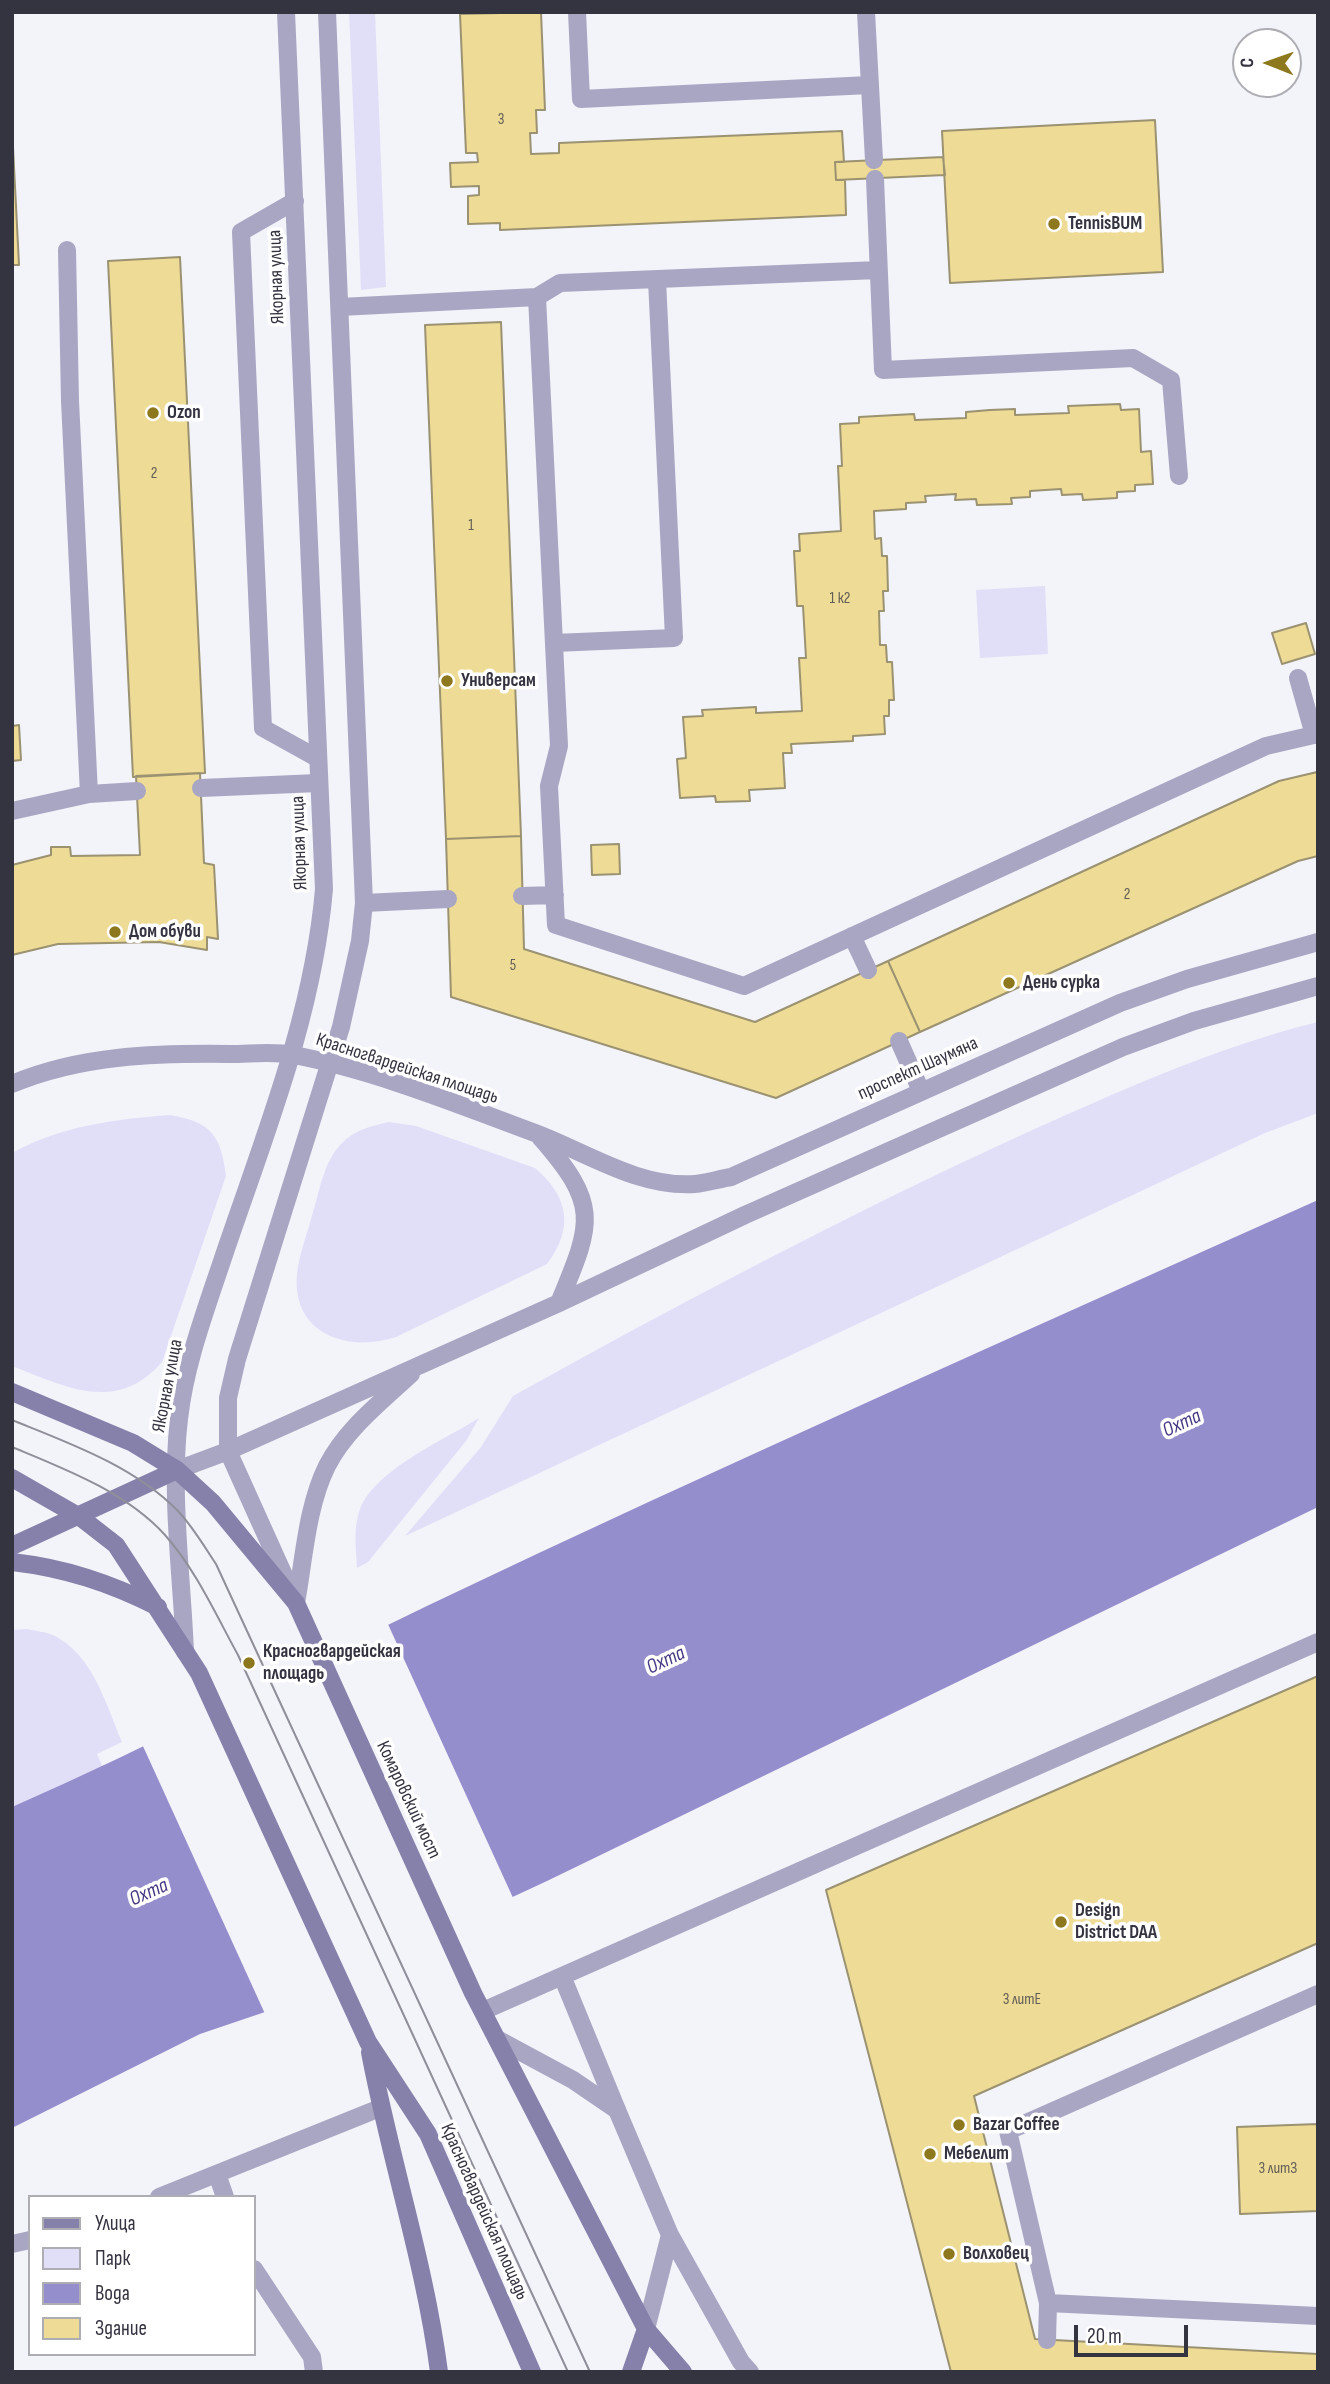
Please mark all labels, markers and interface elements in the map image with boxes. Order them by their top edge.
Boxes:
north arrow [1232,28,1302,98]
text: С [1236,58,1259,68]
house number: 3 [498,110,504,130]
place label: TennisBUM [1068,213,1142,235]
marker: TennisBUM [1046,216,1062,232]
street label: Якорная улица [264,229,290,325]
place label: Ozon [167,402,201,424]
marker: Ozon [145,405,161,421]
house number: 2 [151,464,157,484]
house number: 1 [468,516,474,536]
house number: 1 к2 [830,589,850,609]
place label: Универсам [461,670,536,692]
marker: Универсам [439,673,455,689]
street label: Якорная улица [287,795,313,891]
house number: 2 [1124,885,1130,905]
place label: Дом обуви [129,921,201,943]
marker: Дом обуви [107,924,123,940]
house number: 5 [510,956,516,976]
place label: День сурка [1023,972,1100,994]
marker: День сурка [1001,975,1017,991]
street label: Красногвардейская площадь [313,1029,501,1109]
street label: проспект Шаумяна [854,1032,982,1106]
street label: Якорная улица [148,1338,188,1434]
water label: Охта [1159,1404,1205,1444]
place label: Красногвардейская площадь [263,1641,401,1685]
water label: Охта [643,1641,689,1681]
marker: Красногвардейская площадь [241,1655,257,1671]
street label: Комаровский мост [371,1738,445,1862]
water label: Охта [126,1873,172,1913]
place label: Design District DAA [1075,1900,1157,1944]
marker: Design District DAA [1053,1914,1069,1930]
house number: 3 литЕ [1003,1990,1041,2010]
place label: Bazar Coffee [973,2114,1060,2136]
marker: Bazar Coffee [951,2117,967,2133]
street label: Красногвардейская площадь [435,2120,533,2304]
place label: Мебелит [944,2143,1009,2165]
marker: Мебелит [922,2146,938,2162]
house number: 3 литЗ [1259,2159,1297,2179]
legend [28,2195,256,2356]
text: Улица [95,2211,136,2236]
place label: Волховец [963,2243,1029,2265]
text: Парк [95,2246,130,2271]
marker: Волховец [941,2246,957,2262]
text: Вода [95,2281,130,2306]
scale bar [1078,2310,1192,2354]
text: Здание [95,2316,147,2341]
text: 20 m [1087,2324,1122,2349]

